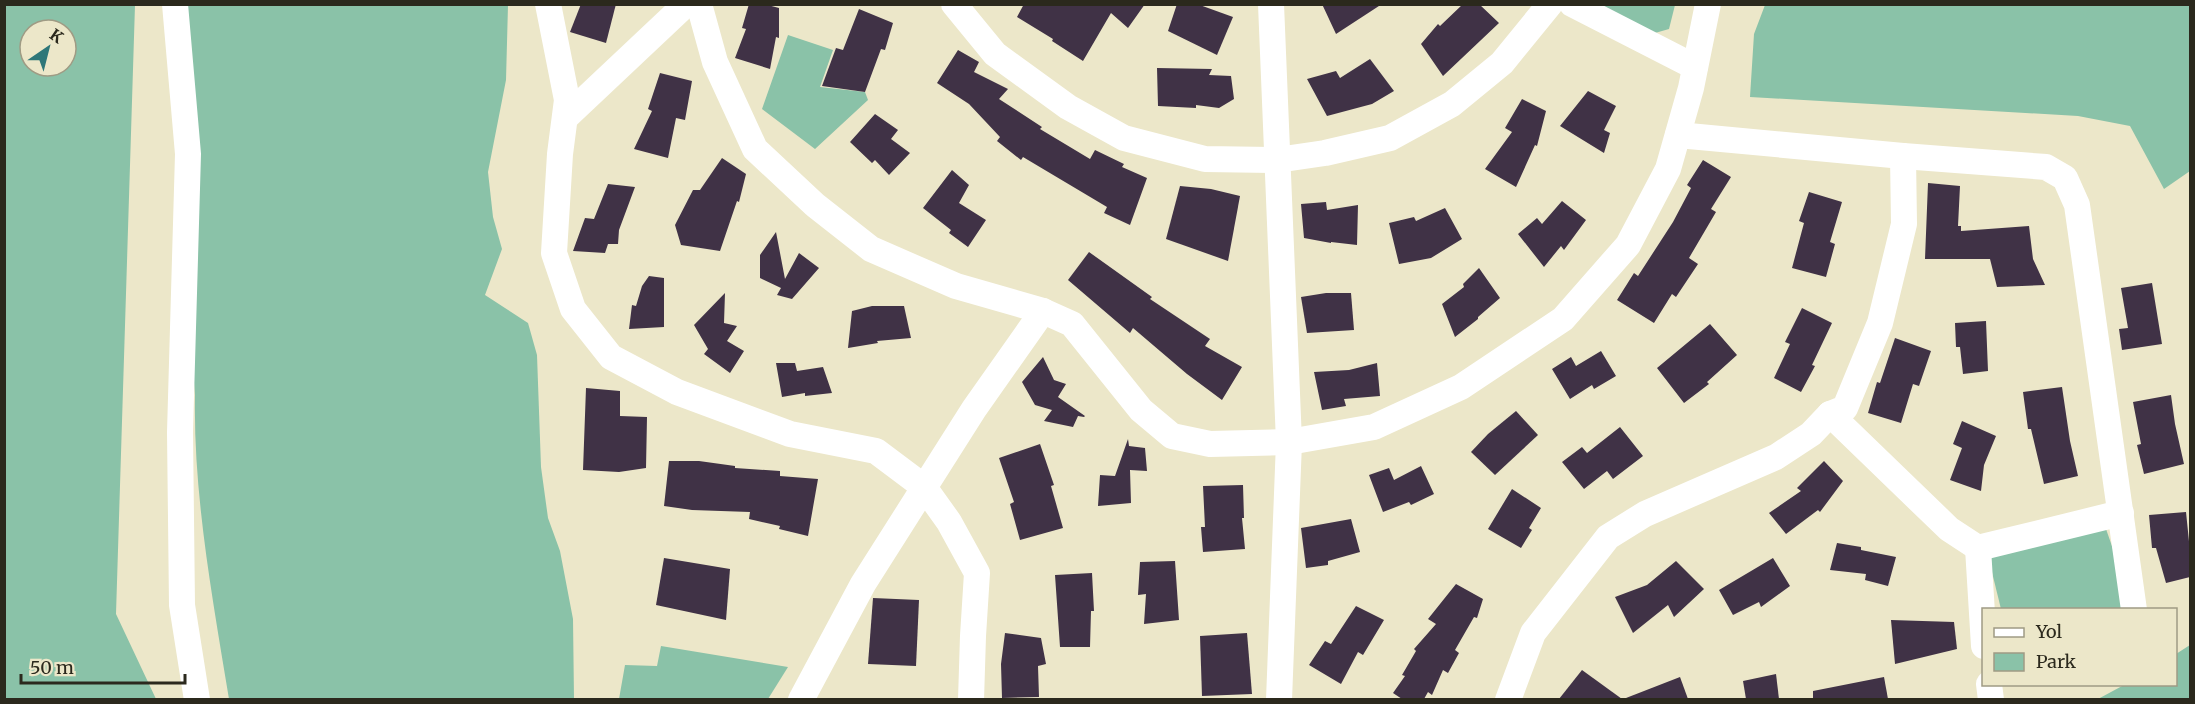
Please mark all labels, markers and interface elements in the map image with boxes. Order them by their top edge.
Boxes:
north arrow [18,18,78,78]
text: K [46,24,67,47]
legend [1982,608,2177,686]
text: Yol [2035,620,2062,643]
scale bar [21,647,184,685]
text: Park [2036,650,2077,673]
text: 50 m [30,656,74,679]

